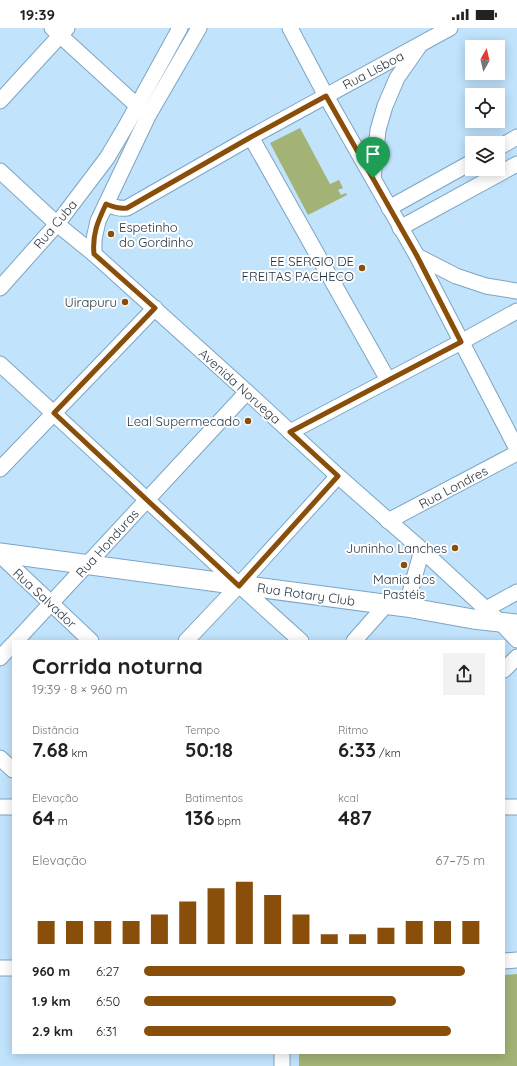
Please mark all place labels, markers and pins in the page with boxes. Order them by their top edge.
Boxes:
pin [356,137,390,178]
place label: Espetinho do Gordinho [119,219,193,250]
marker: Espetinho do Gordinho [106,229,116,239]
place label: EE SERGIO DE FREITAS PACHECO [242,253,354,284]
marker: EE SERGIO DE FREITAS PACHECO [357,263,367,273]
place label: Uirapuru [65,294,117,310]
marker: Uirapuru [120,297,130,307]
place label: Leal Supermecado [127,413,240,429]
marker: Leal Supermecado [243,416,253,426]
place label: Juninho Lanches [346,540,447,556]
marker: Juninho Lanches [450,543,460,553]
marker: Mania dos Pastéis [399,560,409,570]
place label: Mania dos Pastéis [373,571,435,602]

